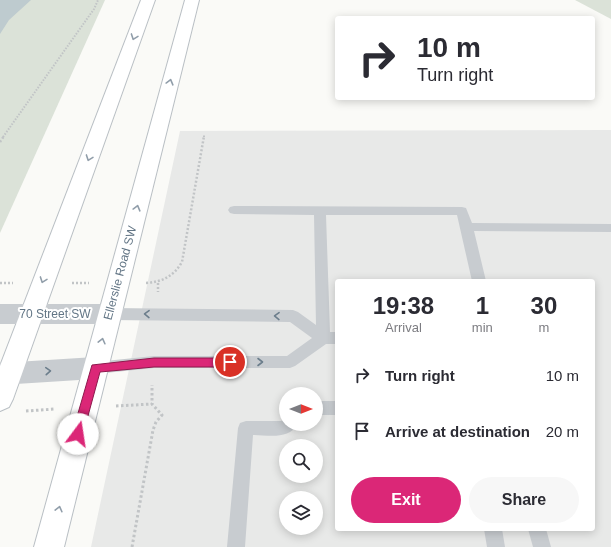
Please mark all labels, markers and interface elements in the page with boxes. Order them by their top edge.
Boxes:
icon: right [351,32,403,84]
text: 10 m [417,32,481,63]
one-way arrow [130,33,139,40]
text: Turn right [417,65,493,85]
one-way arrow [165,79,174,86]
one-way arrow [85,155,93,162]
one-way arrow [132,205,141,212]
street label: Ellerslie Road SW [101,224,139,322]
one-way arrow [40,277,48,284]
text: 19:38 [373,292,434,319]
text: 1 [476,292,489,319]
text: 30 [531,292,557,319]
street label: 70 Street SW [19,307,91,321]
one-way arrow [144,310,150,318]
one-way arrow [274,312,280,320]
text: Arrival [385,320,422,335]
text: min [472,320,493,335]
text: m [538,320,549,335]
one-way arrow [98,337,106,344]
pin [213,345,247,379]
icon: arrive [219,351,241,373]
one-way arrow [257,358,263,366]
icon: right [351,364,373,386]
one-way arrow [45,366,51,375]
text: Turn right [385,367,455,384]
text: 10 m [546,367,579,384]
north arrow [279,387,323,431]
map controls [279,387,323,535]
position arrow [57,413,99,455]
icon: arrive [351,420,373,442]
text: Arrive at destination [385,423,530,440]
text: 20 m [546,423,579,440]
button: search [279,439,323,483]
button: Exit [351,477,461,523]
button: Share [469,477,579,523]
button: layers [279,491,323,535]
one-way arrow [54,506,62,512]

